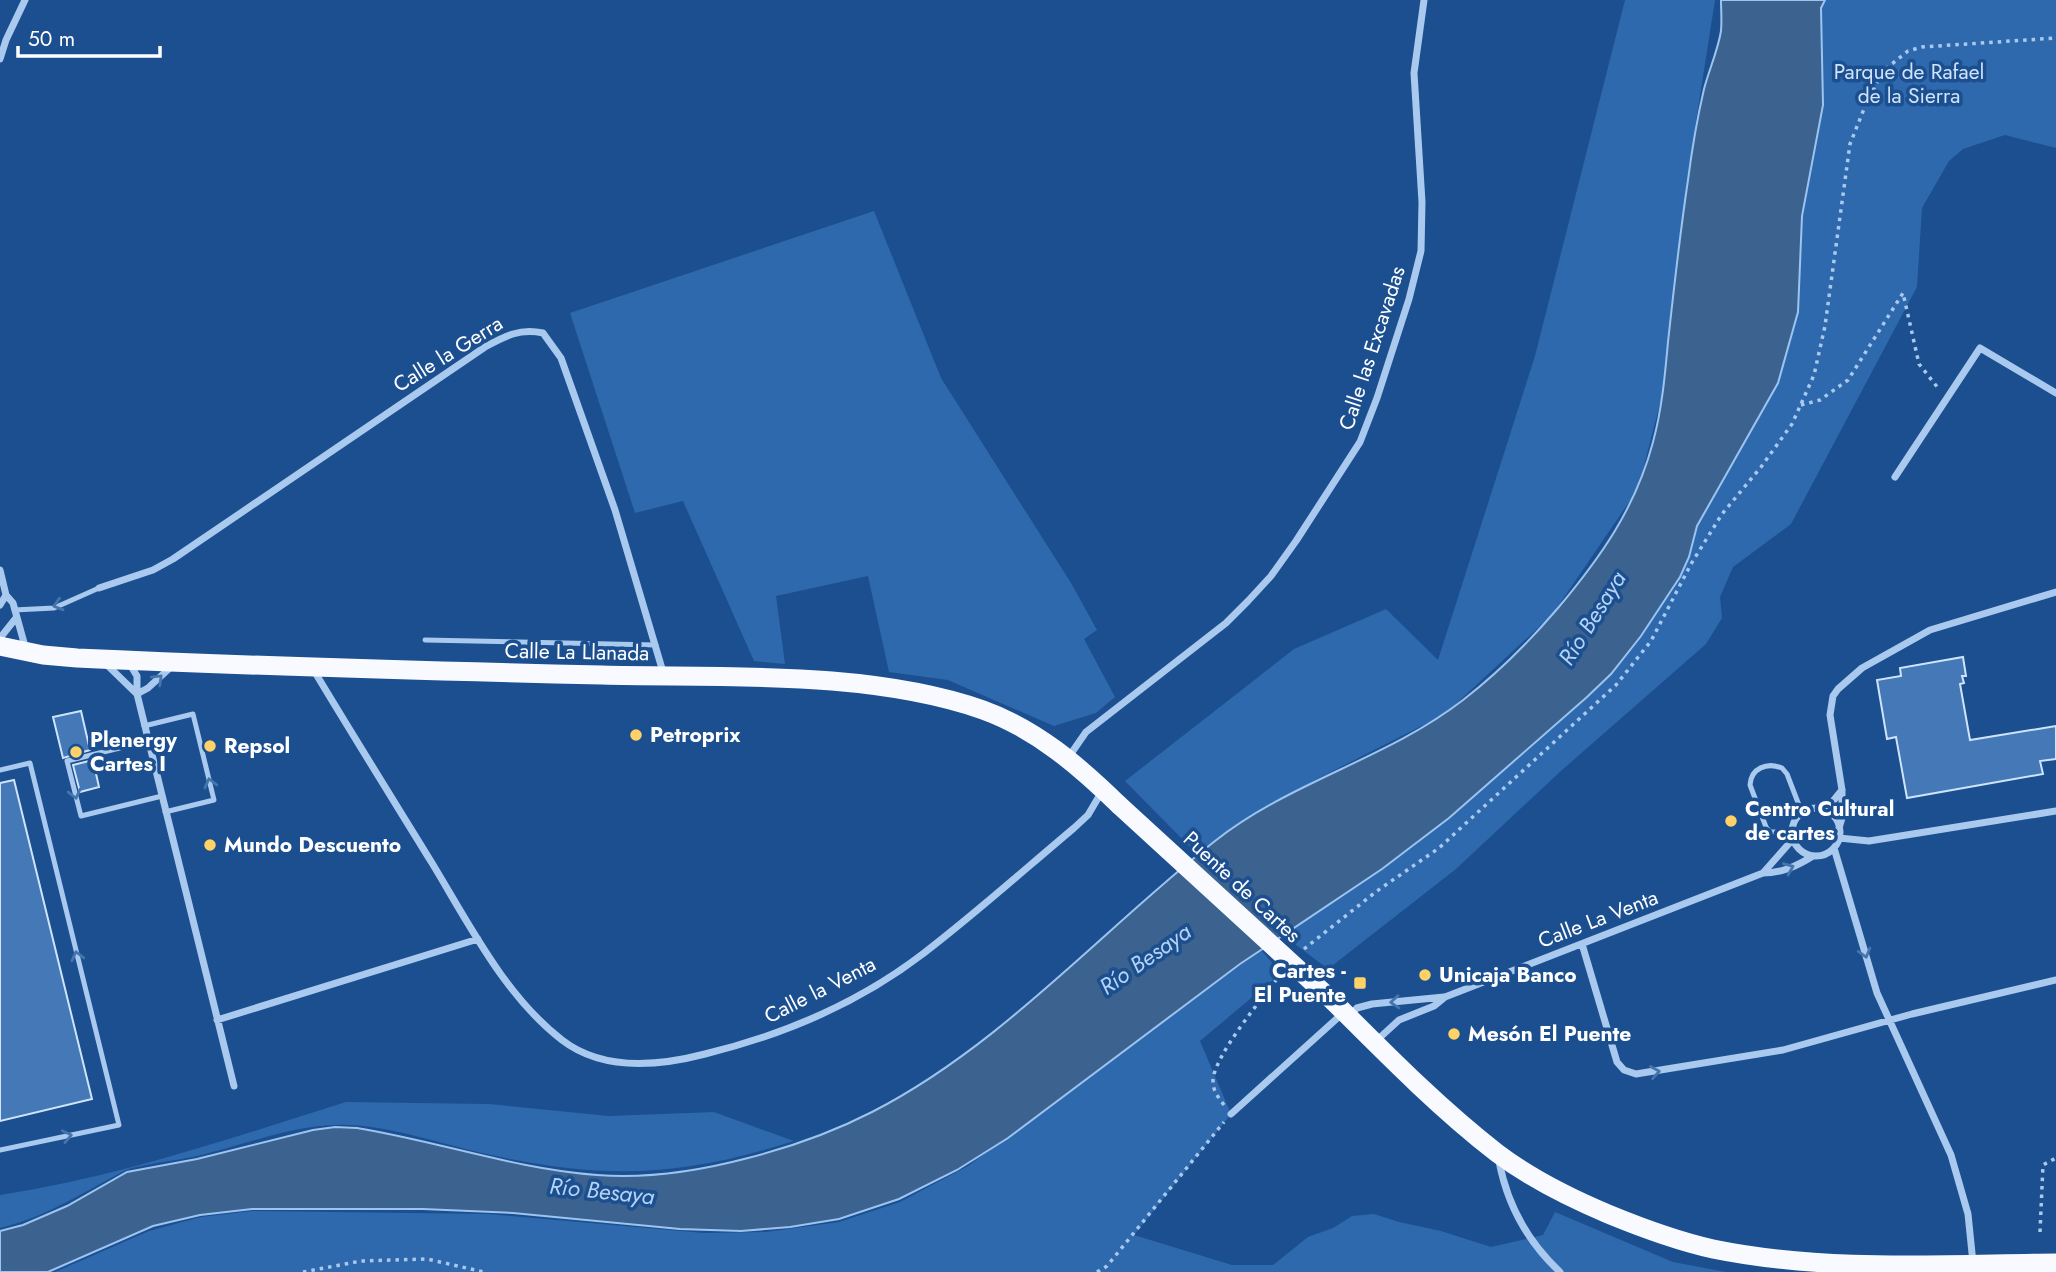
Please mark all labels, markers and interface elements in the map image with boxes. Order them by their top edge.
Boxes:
scale bar [18,14,159,58]
text: 50 m [28,24,75,54]
park label: Parque de Rafael de la Sierra [1834,57,1984,111]
street label: Calle las Excavadas [1331,262,1413,434]
street label: Calle la Gerra [387,308,509,400]
water label: Río Besaya [1550,564,1635,672]
one-way arrow [53,596,65,611]
street label: Calle La Llanada [504,636,650,668]
one-way arrow [150,674,163,687]
place label: Petroprix [650,720,741,750]
place label: Plenergy Cartes I [90,725,178,779]
marker: Petroprix [628,727,644,743]
place label: Repsol [224,731,290,761]
marker: Repsol [202,738,218,754]
marker: Plenergy Cartes I [68,744,84,760]
one-way arrow [204,777,218,789]
one-way arrow [67,788,81,800]
place label: Centro Cultural de cartes [1745,794,1894,848]
marker: Centro Cultural de cartes [1723,813,1739,829]
street label: Puente de Cartes [1176,824,1308,950]
place label: Mundo Descuento [224,830,401,860]
marker: Mundo Descuento [202,837,218,853]
one-way arrow [1782,863,1794,877]
street label: Calle La Venta [1534,882,1662,956]
water label: Río Besaya [1092,915,1198,1003]
one-way arrow [1857,946,1872,958]
street label: Calle la Venta [759,949,881,1031]
one-way arrow [71,950,85,962]
place label: Cartes - El Puente [1254,956,1346,1010]
place label: Unicaja Banco [1439,960,1577,990]
marker: Unicaja Banco [1417,967,1433,983]
marker: Cartes - El Puente [1352,975,1368,991]
one-way arrow [1389,994,1400,1009]
place label: Mesón El Puente [1468,1019,1631,1049]
marker: Mesón El Puente [1446,1026,1462,1042]
one-way arrow [1650,1065,1661,1080]
one-way arrow [61,1129,73,1144]
water label: Río Besaya [548,1169,657,1213]

